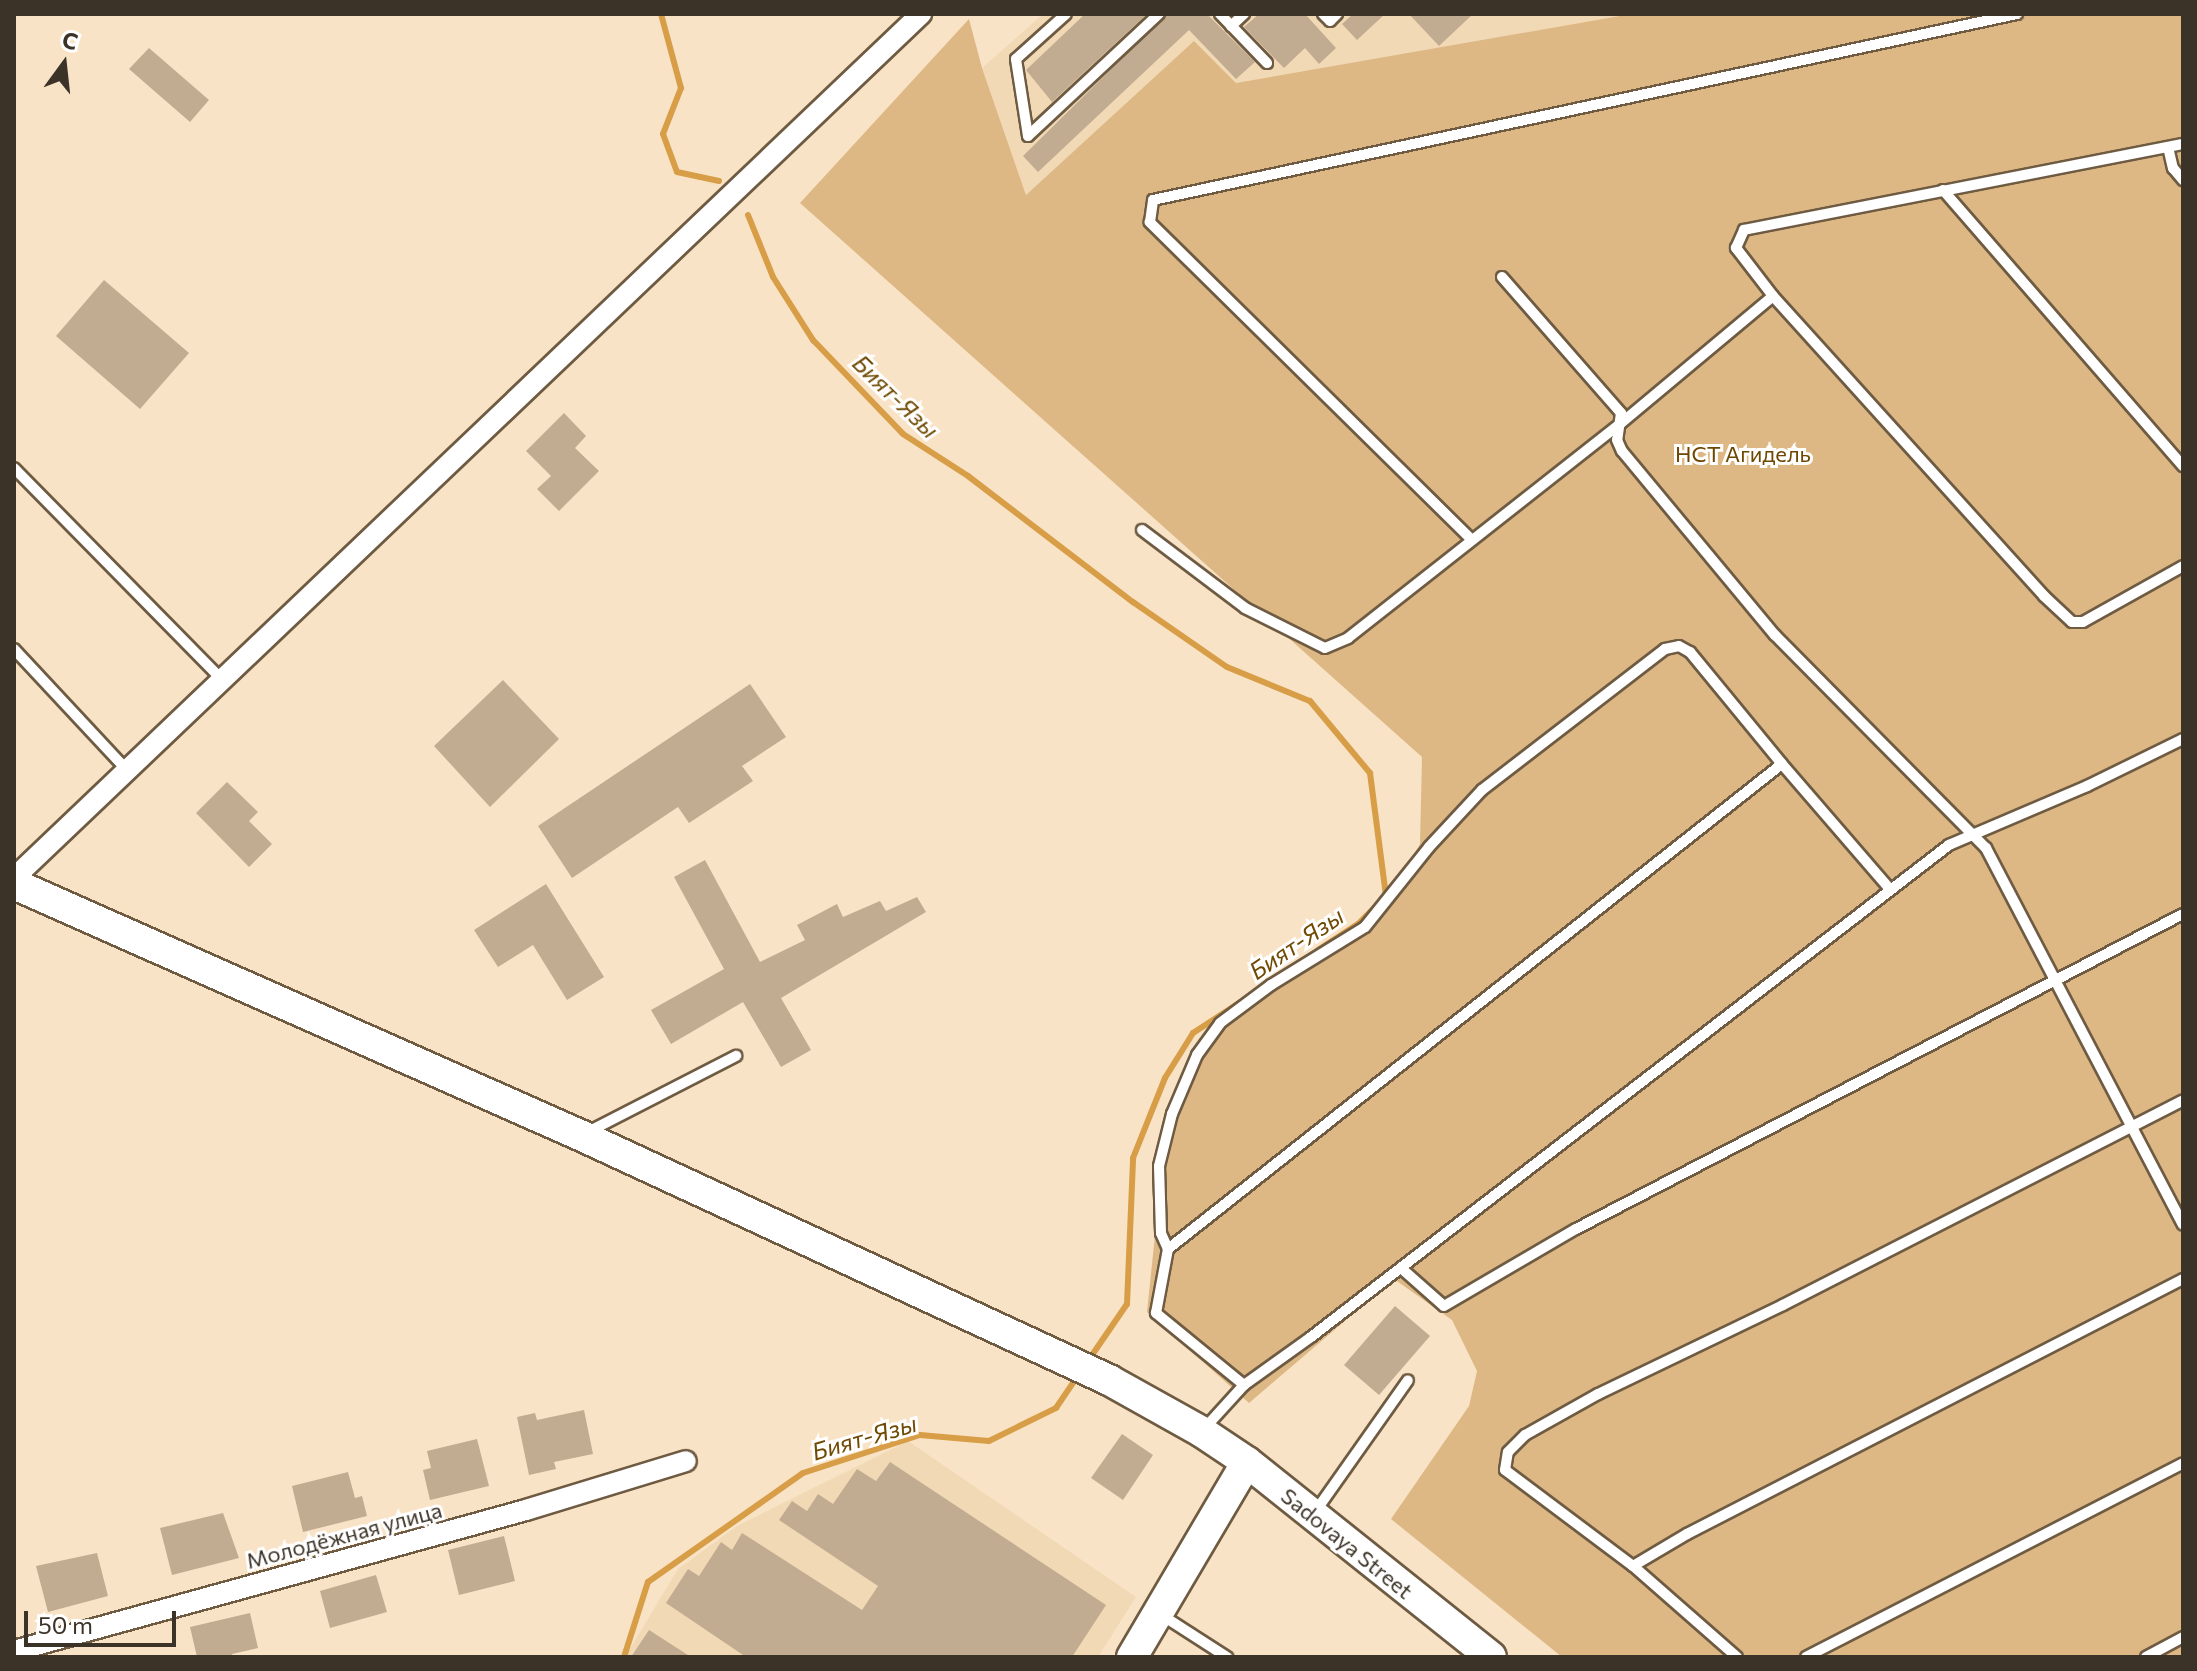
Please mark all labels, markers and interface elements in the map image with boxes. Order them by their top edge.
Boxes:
north arrow [24,24,104,104]
text: С [60,25,81,55]
water label: Бият-Язы [847,348,945,444]
park label: НСТ Агидель [1675,441,1811,467]
water label: Бият-Язы [1243,901,1349,985]
water label: Бият-Язы [808,1408,920,1466]
street label: Sadovaya Street [1276,1482,1418,1604]
street label: Молодёжная улица [243,1496,445,1574]
scale bar [28,1595,180,1645]
text: 50 m [38,1610,93,1639]

